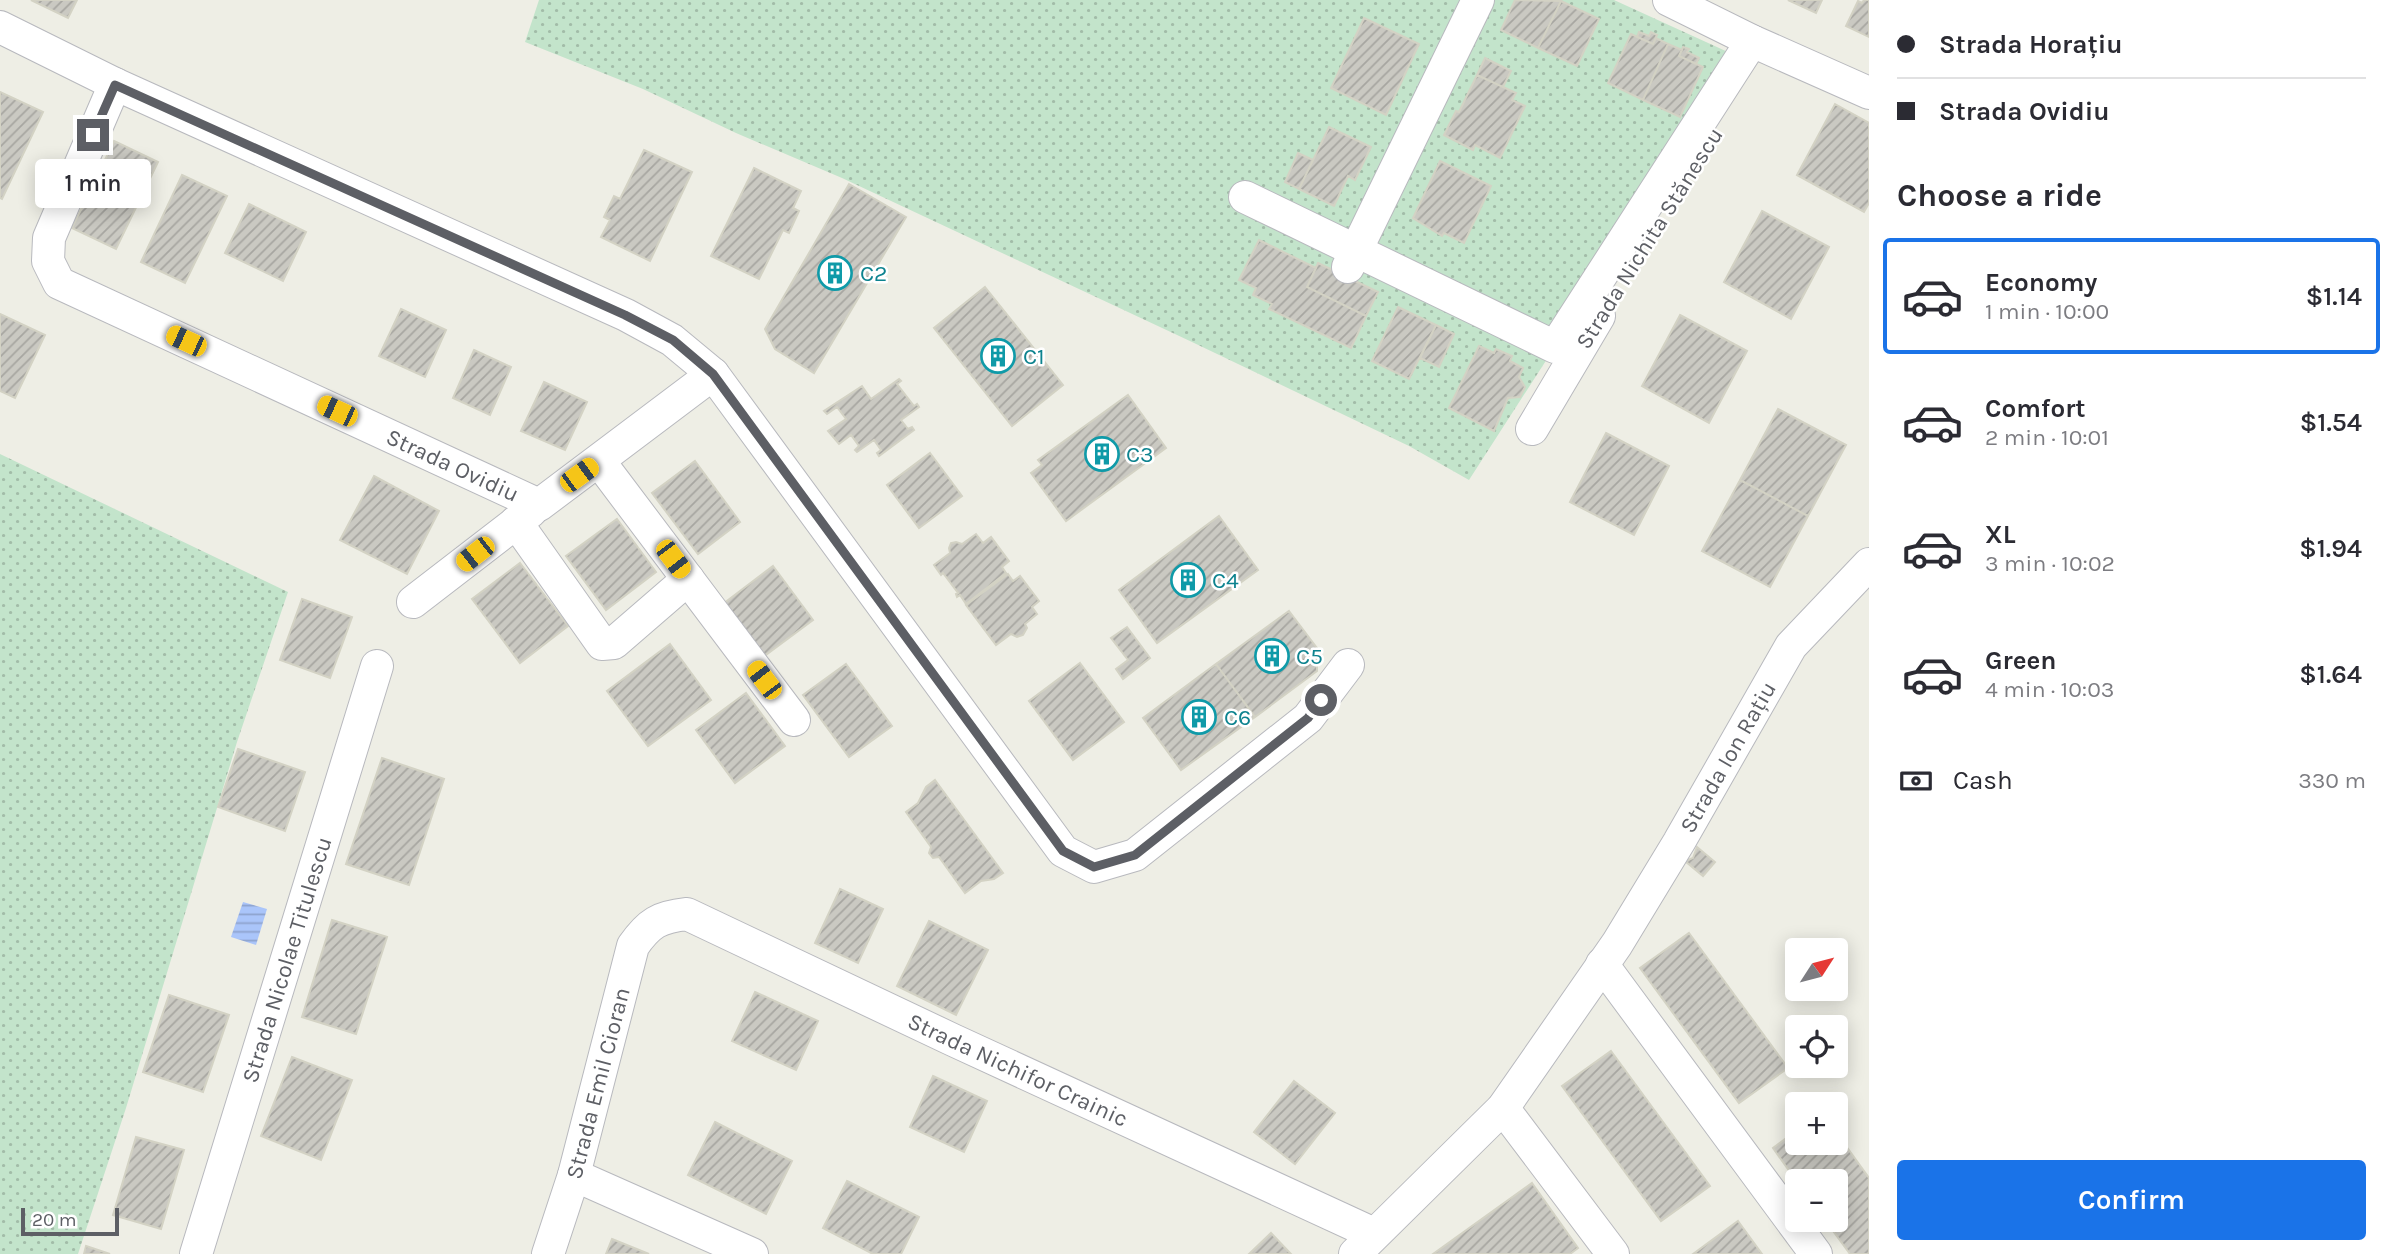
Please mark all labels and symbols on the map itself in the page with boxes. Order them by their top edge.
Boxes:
route end [77,119,109,151]
street label: Strada Nichita Stănescu [1570,123,1729,354]
callout: 1 min [35,160,151,208]
building icon: C2 [816,254,854,292]
place label: C2 [860,260,887,287]
car [163,323,210,359]
building icon: C1 [979,337,1017,375]
place label: C1 [1023,343,1045,370]
car [314,393,361,429]
street label: Strada Ovidiu [382,423,523,508]
building icon: C3 [1083,435,1121,473]
place label: C3 [1126,441,1154,468]
car [556,454,603,496]
car [452,533,499,575]
car [652,536,695,582]
building icon: C4 [1169,561,1207,599]
place label: C4 [1212,567,1239,594]
building icon: C5 [1253,637,1291,675]
place label: C5 [1296,643,1323,670]
car [743,657,786,703]
street label: Strada Ion Rațiu [1674,677,1782,838]
route start [1305,684,1337,716]
building icon: C6 [1180,698,1218,736]
place label: C6 [1224,704,1251,731]
street label: Strada Nicolae Titulescu [237,834,338,1086]
north arrow [1785,938,1848,1001]
street label: Strada Emil Cioran [560,985,636,1182]
street label: Strada Nichifor Crainic [903,1008,1132,1133]
scale bar [21,1205,119,1237]

